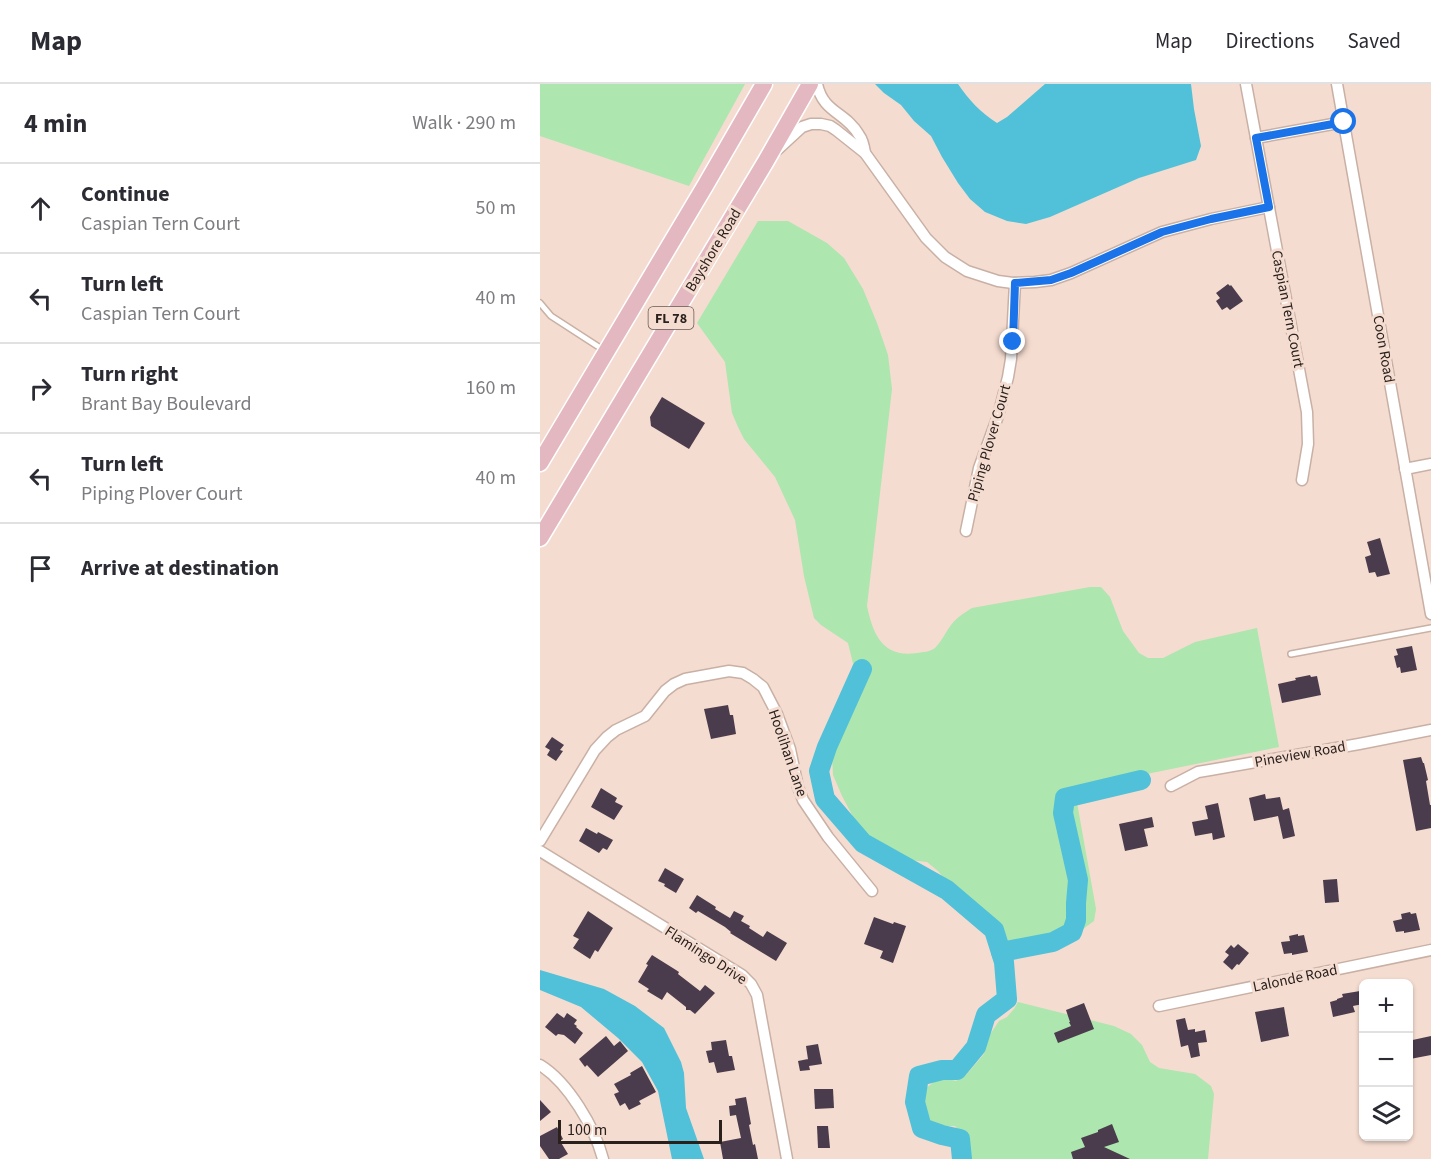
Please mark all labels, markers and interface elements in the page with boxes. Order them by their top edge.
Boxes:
text: Map [30,21,82,61]
text: Map [1155,26,1193,56]
text: Directions [1226,26,1314,56]
text: Saved [1347,26,1401,56]
text: 4 min [24,105,87,142]
route start [1330,108,1356,134]
text: Walk · 290 m [412,109,516,137]
text: Continue [81,178,170,210]
icon: ahead [24,192,57,225]
text: 50 m [476,194,516,222]
street label: Bayshore Road [680,205,747,296]
text: Caspian Tern Court [81,210,240,238]
street label: Caspian Tern Court [1266,249,1309,370]
text: Turn left [81,268,163,300]
icon: left [24,282,57,315]
text: 40 m [476,284,516,312]
text: Caspian Tern Court [81,300,240,328]
road number: FL 78 [648,307,694,329]
street label: Coon Road [1367,314,1400,385]
route end [999,328,1025,354]
text: Turn right [81,358,178,390]
icon: right [24,372,57,405]
text: 160 m [466,374,516,402]
street label: Piping Plover Court [963,382,1016,504]
text: Brant Bay Boulevard [81,390,252,418]
text: Turn left [81,448,163,480]
icon: left [24,462,57,495]
text: 40 m [476,464,516,492]
text: Piping Plover Court [81,480,242,508]
icon: arrive [24,552,57,585]
text: Arrive at destination [81,552,279,584]
street label: Hoolihan Lane [763,707,812,800]
street label: Pineview Road [1253,736,1347,773]
street label: Flamingo Drive [661,921,751,990]
street label: Lalonde Road [1251,959,1339,998]
map controls [1359,979,1413,1141]
button: + [1359,979,1413,1033]
button: − [1359,1033,1413,1087]
button: layers [1359,1087,1413,1141]
scale bar [558,1117,722,1144]
text: 100 m [567,1119,607,1141]

